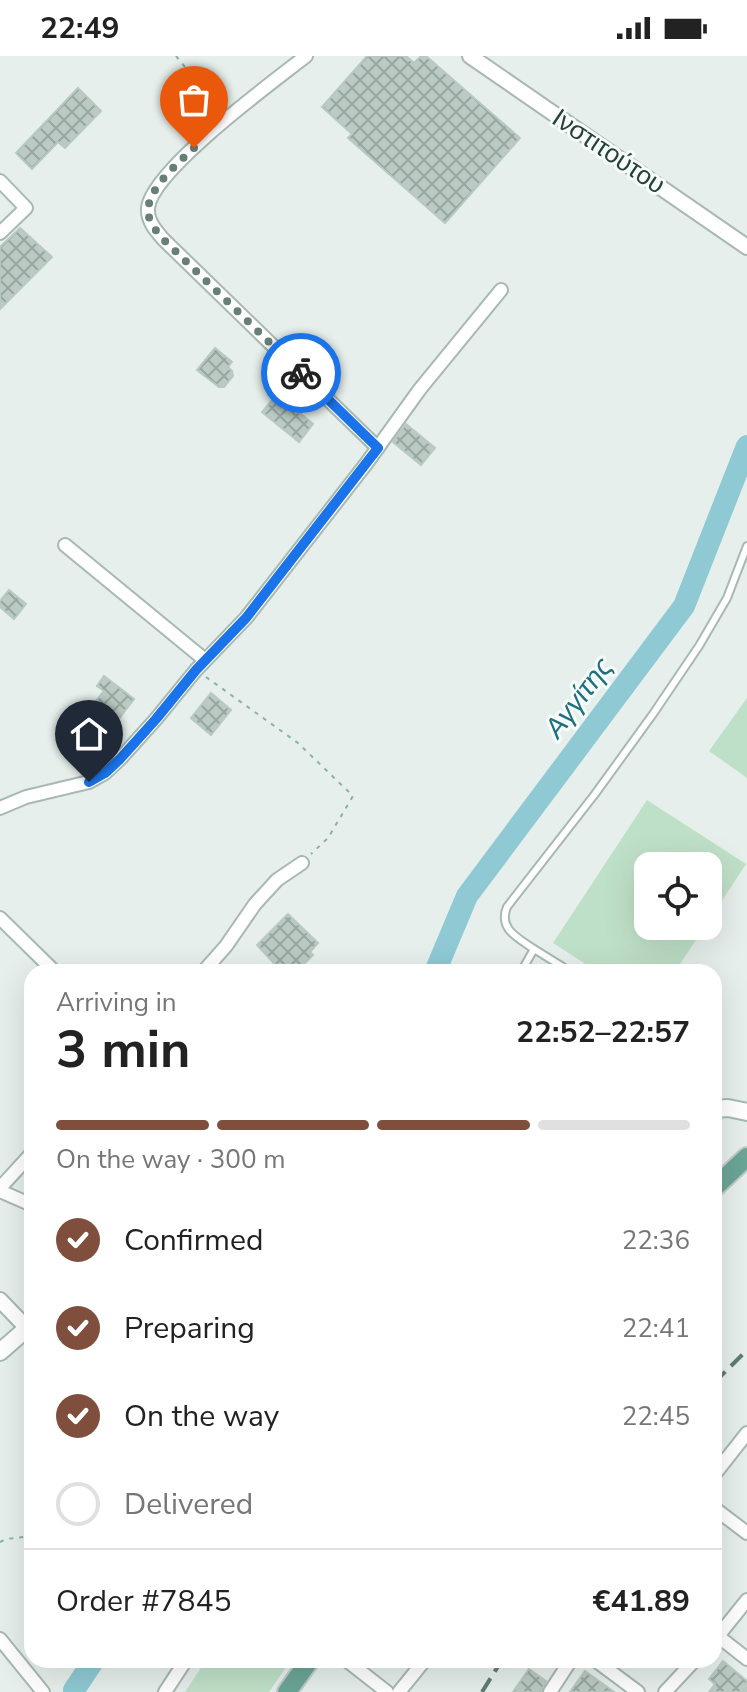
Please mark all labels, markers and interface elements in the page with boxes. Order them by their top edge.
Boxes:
text: 22:49 [40,8,119,49]
pin [160,66,228,148]
icon: bag [172,78,216,122]
street label: Ινστιτούτου [545,101,672,202]
courier [261,333,341,413]
icon: bike [279,351,323,395]
water label: Αγγίτης [535,649,622,747]
pin [55,700,123,782]
icon: home [67,712,111,756]
map controls [634,852,722,940]
button: locate [634,852,722,940]
text: Arriving in [56,985,177,1020]
text: 22:52–22:57 [516,1012,690,1053]
text: 3 min [56,1014,191,1085]
text: On the way · 300 m [56,1142,285,1177]
icon: check [56,1218,100,1262]
text: Confirmed [124,1220,264,1261]
text: 22:36 [622,1223,690,1258]
icon: check [56,1306,100,1350]
text: Preparing [124,1308,255,1349]
text: 22:41 [622,1311,690,1346]
icon: check [56,1394,100,1438]
text: On the way [124,1396,279,1437]
text: 22:45 [622,1399,690,1434]
text: Delivered [124,1484,253,1525]
text: Order #7845 [56,1581,231,1622]
text: €41.89 [593,1581,690,1622]

